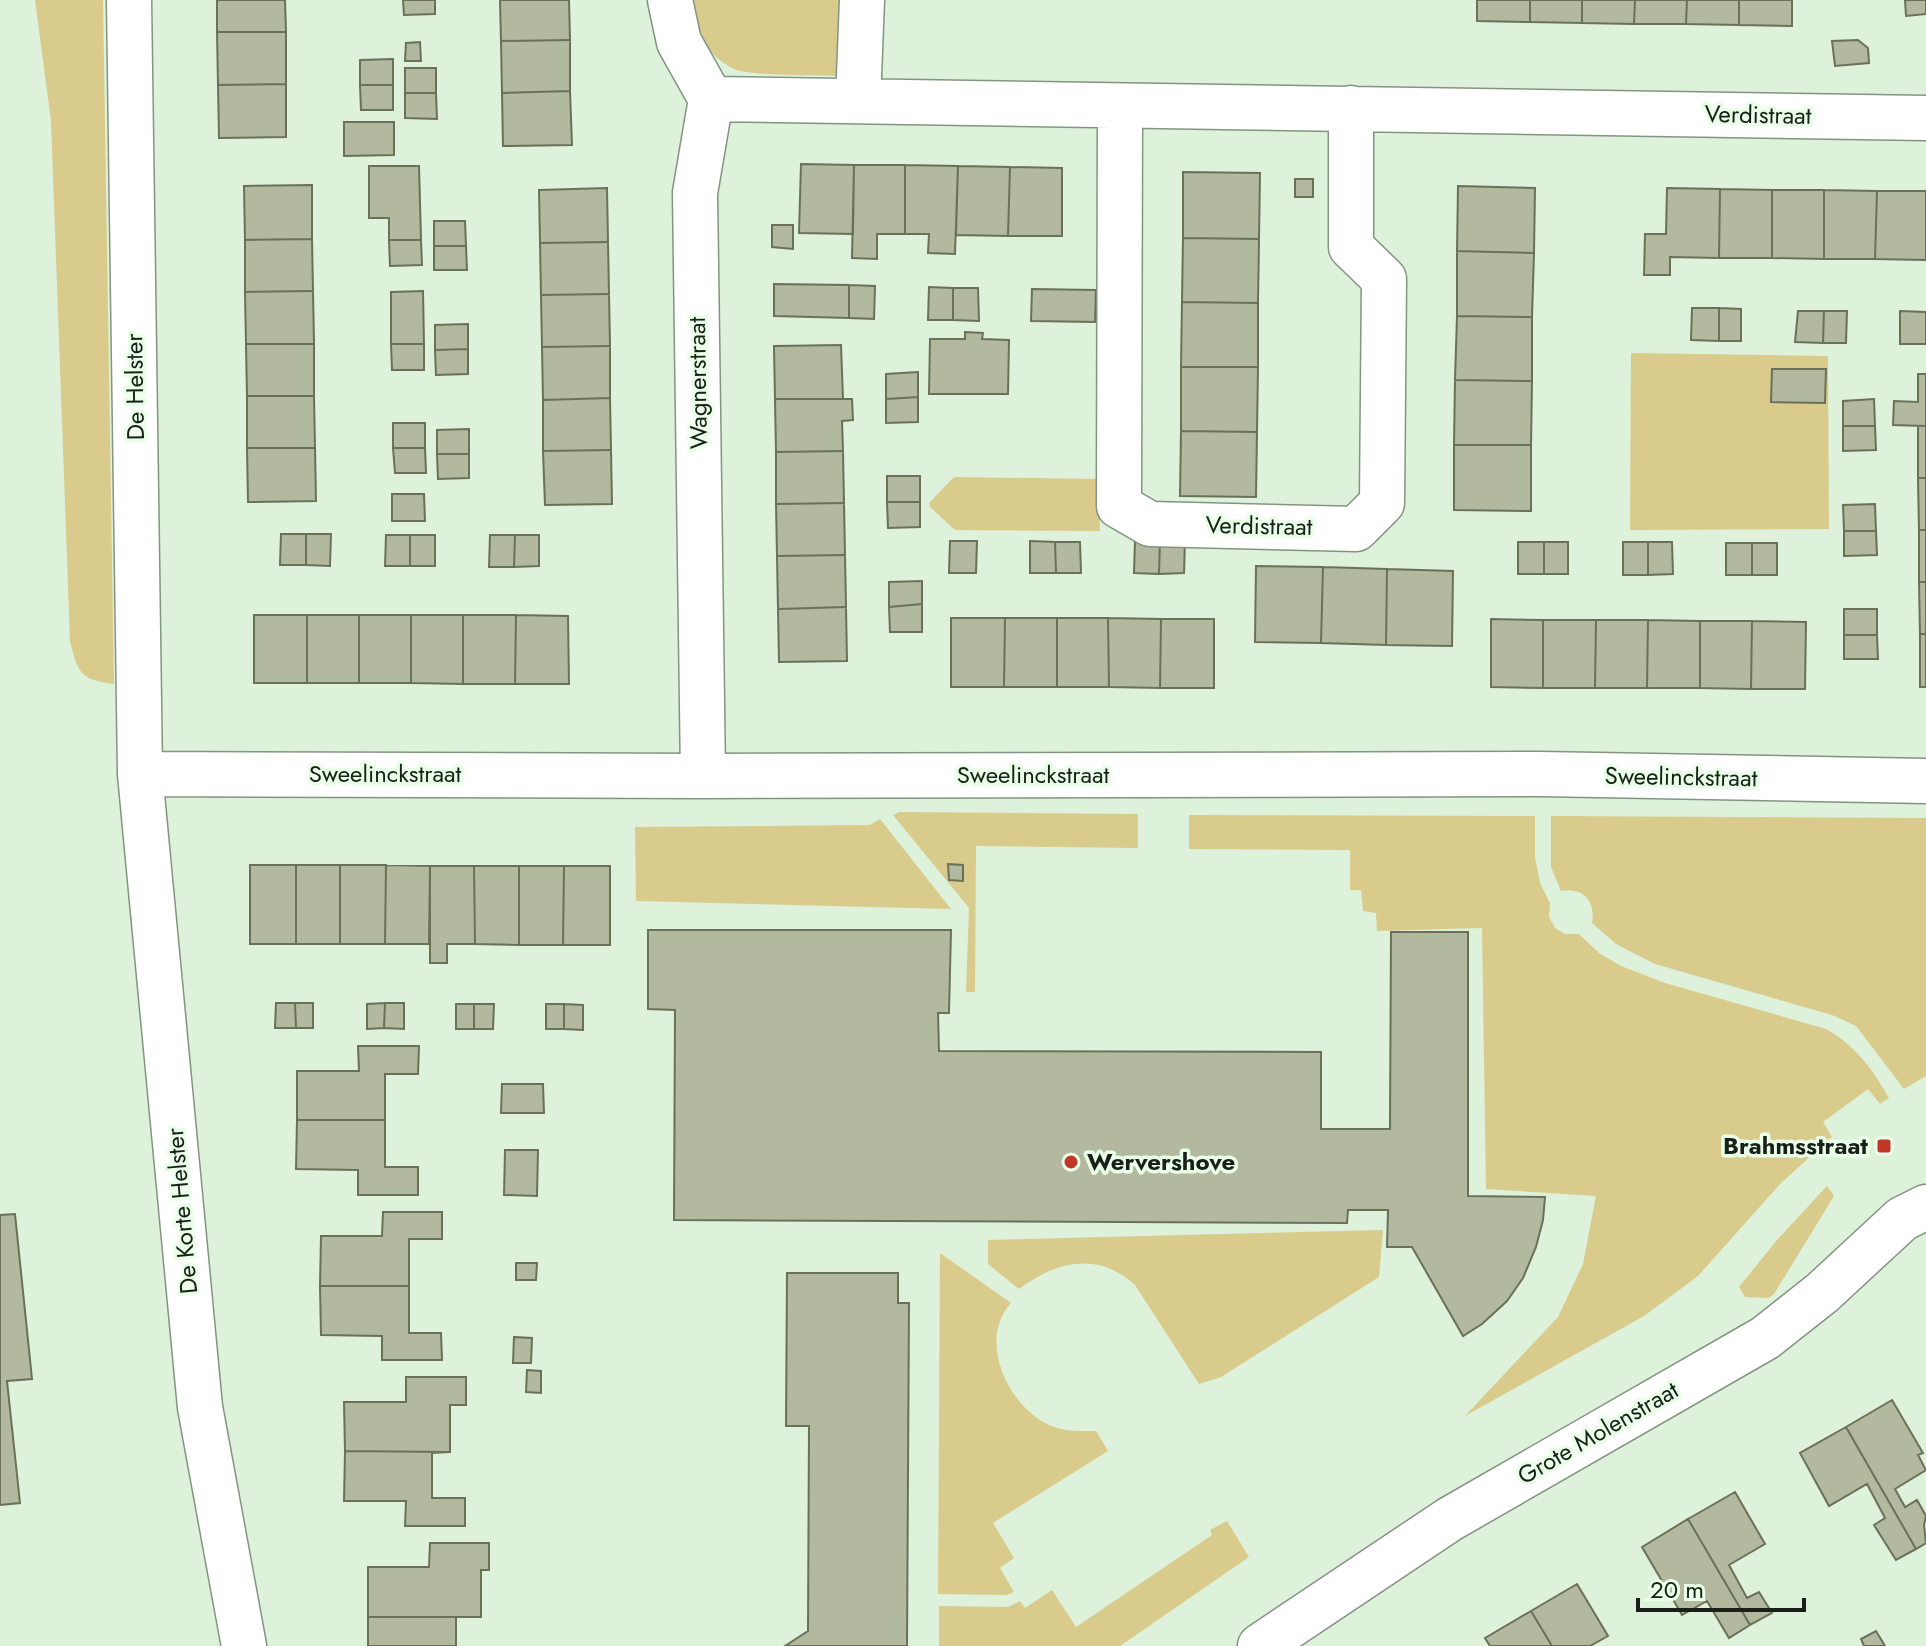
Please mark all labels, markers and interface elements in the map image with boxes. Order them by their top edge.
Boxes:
street label: Verdistraat [1704,96,1812,133]
street label: Wagnerstraat [679,316,716,449]
street label: De Helster [116,332,153,441]
street label: Verdistraat [1205,507,1313,544]
street label: Sweelinckstraat [309,756,462,791]
street label: Sweelinckstraat [957,757,1110,792]
street label: Sweelinckstraat [1604,758,1758,795]
street label: De Korte Helster [157,1126,206,1295]
place label: Brahmsstraat [1723,1128,1868,1163]
marker: Brahmsstraat [1875,1137,1893,1155]
place label: Wervershove [1087,1144,1235,1179]
marker: Wervershove [1062,1153,1080,1171]
street label: Grote Molenstraat [1511,1372,1685,1493]
scale bar [1638,1562,1804,1612]
text: 20 m [1650,1572,1704,1607]

